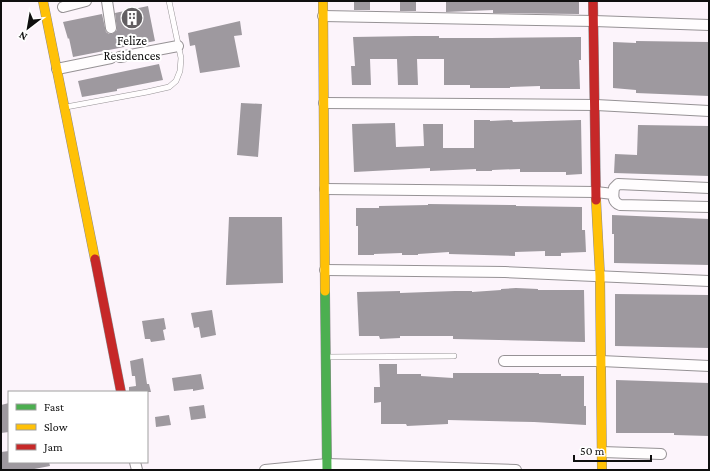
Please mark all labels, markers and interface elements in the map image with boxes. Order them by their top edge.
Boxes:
building icon: Felize Residences [119,5,145,31]
north arrow [8,8,48,48]
text: N [16,29,29,44]
place label: Felize Residences [104,33,160,63]
legend [8,391,148,463]
text: Fast [44,400,65,414]
text: Slow [44,420,68,434]
scale bar [574,437,651,463]
text: Jam [43,440,63,454]
text: 50 m [580,444,605,458]

